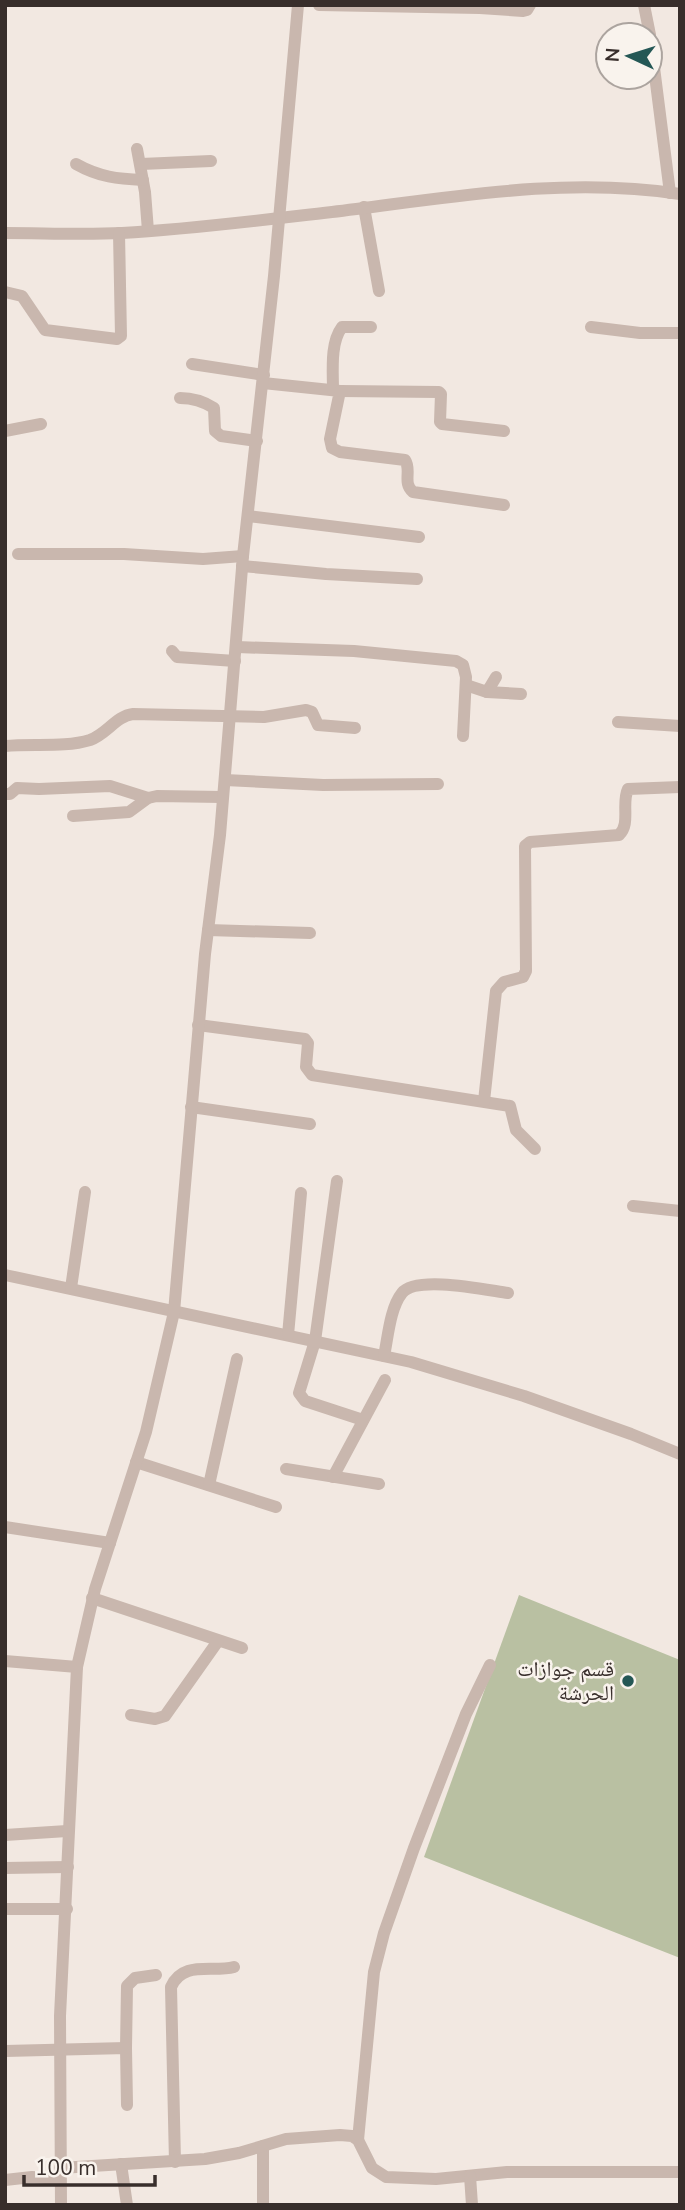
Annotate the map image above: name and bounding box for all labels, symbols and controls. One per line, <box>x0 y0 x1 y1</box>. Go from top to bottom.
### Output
north arrow <box>594 21 664 91</box>
text: N <box>600 47 627 63</box>
place label: قسم جوازات الحرشة <box>517 1655 614 1707</box>
marker: قسم جوازات الحرشة <box>620 1673 636 1689</box>
scale bar <box>24 2144 156 2188</box>
text: 100 m <box>35 2154 96 2182</box>

